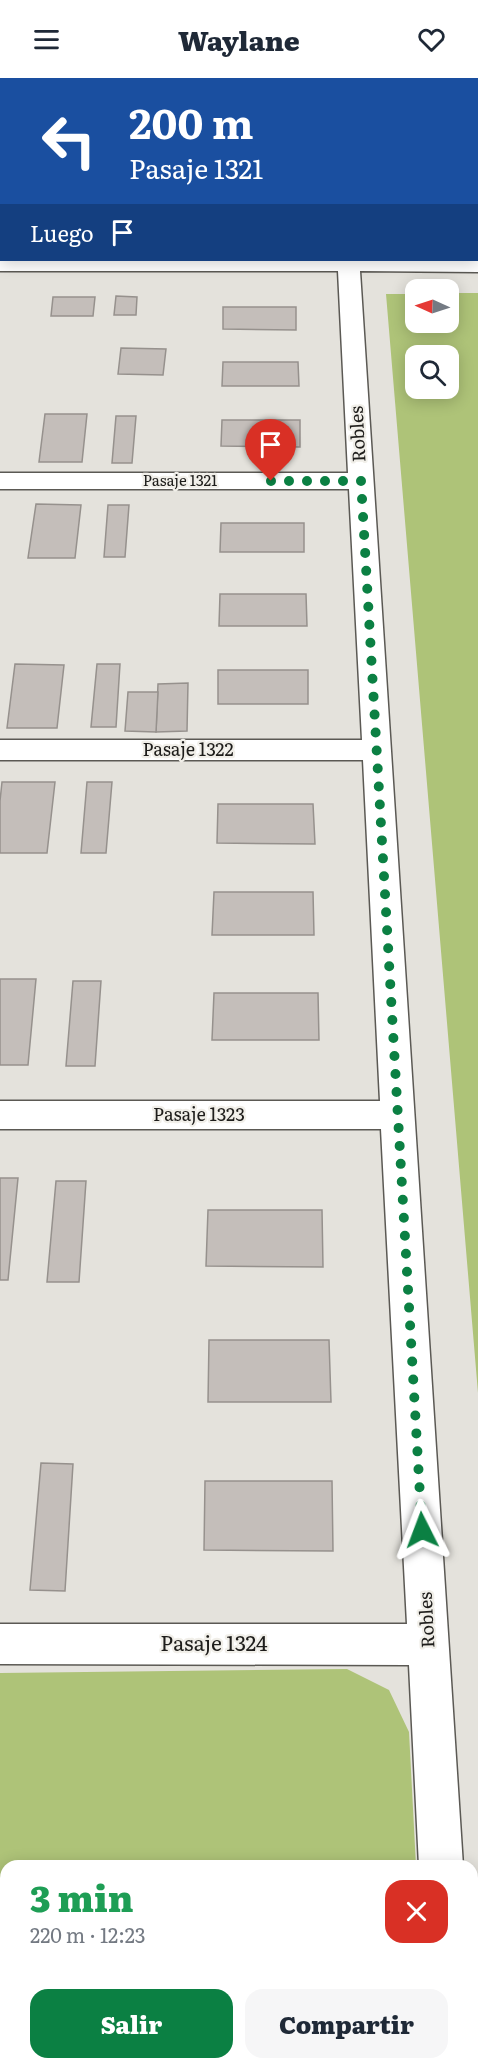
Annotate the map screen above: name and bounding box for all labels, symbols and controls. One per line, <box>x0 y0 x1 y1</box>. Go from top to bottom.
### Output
text: Waylane <box>178 19 300 59</box>
icon: menu <box>30 23 63 56</box>
icon: heart <box>415 23 448 56</box>
text: 200 m <box>129 90 254 152</box>
icon: left <box>30 102 108 180</box>
text: Pasaje 1321 <box>129 147 263 187</box>
text: Luego <box>30 216 94 249</box>
icon: arrive <box>106 216 139 249</box>
north arrow <box>405 279 459 333</box>
map controls <box>405 279 459 399</box>
button: search <box>405 345 459 399</box>
street label: Robles <box>342 405 371 463</box>
pin <box>245 419 296 481</box>
icon: arrive <box>254 428 287 461</box>
street label: Pasaje 1321 <box>143 468 217 491</box>
street label: Pasaje 1322 <box>142 735 234 762</box>
street label: Pasaje 1323 <box>153 1100 245 1127</box>
position arrow <box>390 1498 454 1562</box>
street label: Robles <box>411 1591 440 1649</box>
street label: Pasaje 1324 <box>160 1626 268 1657</box>
text: 3 min <box>30 1870 134 1923</box>
button: close <box>385 1880 448 1943</box>
text: 220 m · 12:23 <box>30 1919 146 1949</box>
button: Salir <box>30 1989 233 2058</box>
button: Compartir <box>245 1989 448 2058</box>

